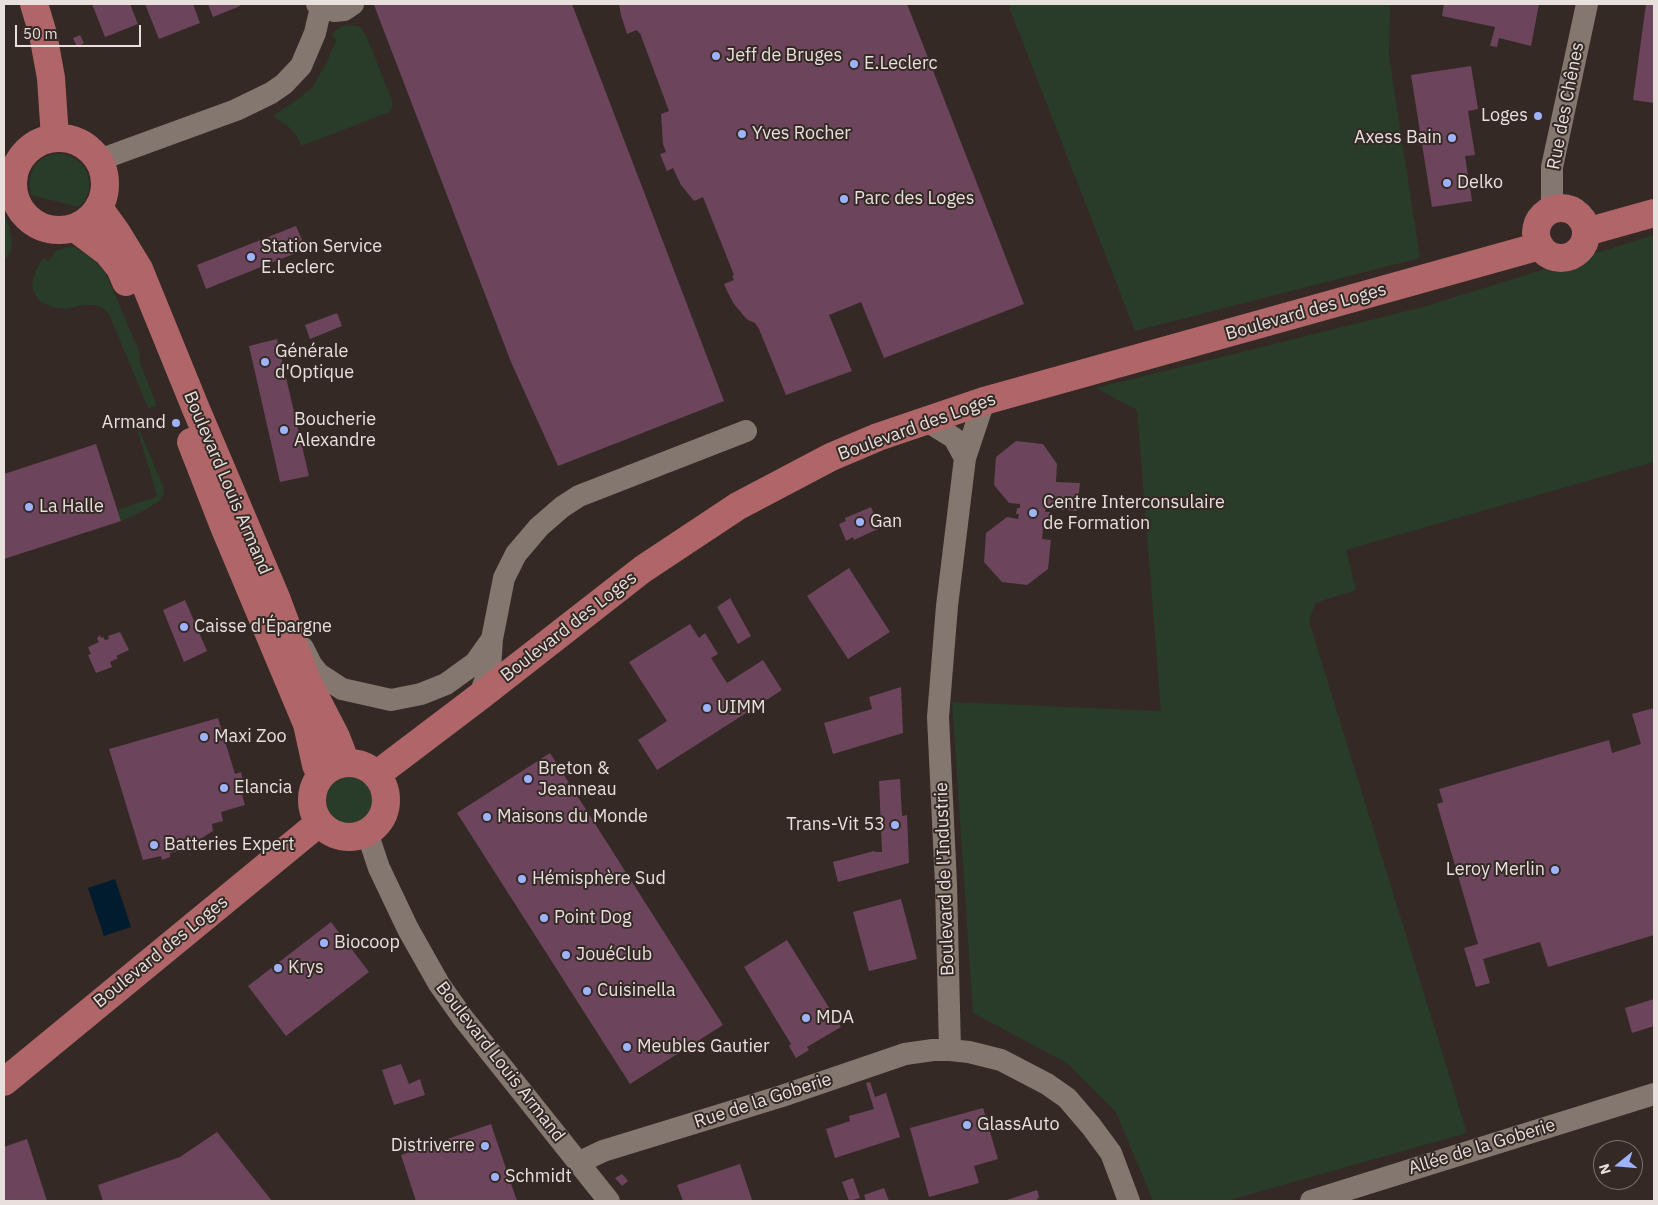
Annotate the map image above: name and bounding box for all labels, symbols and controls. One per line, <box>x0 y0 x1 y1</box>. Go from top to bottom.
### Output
scale bar <box>18 15 144 47</box>
text: 50 m <box>23 24 58 43</box>
street label: Rue des Chênes <box>1543 40 1589 172</box>
place label: Jeff de Bruges <box>726 45 842 67</box>
marker: Jeff de Bruges <box>710 50 722 62</box>
place label: E.Leclerc <box>864 53 938 75</box>
marker: E.Leclerc <box>848 58 860 70</box>
place label: Loges <box>1481 105 1528 127</box>
marker: Loges <box>1532 110 1544 122</box>
place label: Yves Rocher <box>752 123 851 145</box>
place label: Axess Bain <box>1354 127 1442 149</box>
marker: Yves Rocher <box>736 128 748 140</box>
marker: Axess Bain <box>1446 132 1458 144</box>
place label: Delko <box>1457 172 1503 194</box>
marker: Delko <box>1441 177 1453 189</box>
place label: Parc des Loges <box>854 188 974 210</box>
marker: Parc des Loges <box>838 193 850 205</box>
place label: Station Service E.Leclerc <box>261 236 382 278</box>
marker: Station Service E.Leclerc <box>245 251 257 263</box>
street label: Boulevard des Loges <box>1223 279 1389 345</box>
place label: Générale d'Optique <box>275 341 354 384</box>
marker: Générale d'Optique <box>259 356 271 368</box>
street label: Boulevard Louis Armand <box>179 388 275 578</box>
street label: Boulevard des Loges <box>835 388 999 466</box>
place label: Boucherie Alexandre <box>294 409 376 452</box>
place label: Armand <box>102 412 166 434</box>
marker: Armand <box>170 417 182 429</box>
marker: Boucherie Alexandre <box>278 424 290 436</box>
place label: Centre Interconsulaire de Formation <box>1043 492 1225 534</box>
place label: La Halle <box>39 496 104 518</box>
marker: La Halle <box>23 501 35 513</box>
marker: Centre Interconsulaire de Formation <box>1027 507 1039 519</box>
place label: Gan <box>870 511 902 533</box>
marker: Gan <box>854 516 866 528</box>
street label: Boulevard des Loges <box>497 567 641 687</box>
place label: Caisse d'Épargne <box>194 616 332 638</box>
marker: Caisse d'Épargne <box>178 621 190 633</box>
place label: UIMM <box>717 697 766 719</box>
marker: UIMM <box>701 702 713 714</box>
place label: Maxi Zoo <box>214 726 287 748</box>
marker: Maxi Zoo <box>198 731 210 743</box>
place label: Breton & Jeanneau <box>538 758 617 801</box>
marker: Breton & Jeanneau <box>522 773 534 785</box>
place label: Elancia <box>234 777 292 799</box>
marker: Elancia <box>218 782 230 794</box>
street label: Boulevard de l'Industrie <box>931 782 959 976</box>
place label: Maisons du Monde <box>497 806 648 828</box>
marker: Maisons du Monde <box>481 811 493 823</box>
place label: Trans-Vit 53 <box>786 814 885 836</box>
marker: Trans-Vit 53 <box>889 819 901 831</box>
place label: Batteries Expert <box>164 834 295 856</box>
marker: Batteries Expert <box>148 839 160 851</box>
place label: Leroy Merlin <box>1446 859 1545 881</box>
marker: Leroy Merlin <box>1549 864 1561 876</box>
place label: Hémisphère Sud <box>532 868 666 890</box>
marker: Hémisphère Sud <box>516 873 528 885</box>
street label: Boulevard des Loges <box>90 891 232 1013</box>
place label: Point Dog <box>554 907 632 929</box>
marker: Point Dog <box>538 912 550 924</box>
place label: Biocoop <box>334 932 400 954</box>
marker: Biocoop <box>318 937 330 949</box>
place label: JouéClub <box>576 944 652 966</box>
marker: JouéClub <box>560 949 572 961</box>
place label: Krys <box>288 957 324 979</box>
marker: Krys <box>272 962 284 974</box>
street label: Boulevard Louis Armand <box>431 978 569 1146</box>
place label: Cuisinella <box>597 980 676 1002</box>
marker: Cuisinella <box>581 985 593 997</box>
place label: MDA <box>816 1007 854 1029</box>
marker: MDA <box>800 1012 812 1024</box>
place label: Meubles Gautier <box>637 1036 770 1058</box>
marker: Meubles Gautier <box>621 1041 633 1053</box>
street label: Rue de la Goberie <box>692 1069 834 1133</box>
place label: GlassAuto <box>977 1114 1059 1136</box>
street label: Allée de la Goberie <box>1406 1114 1558 1180</box>
marker: GlassAuto <box>961 1119 973 1131</box>
place label: Distriverre <box>391 1135 475 1157</box>
marker: Distriverre <box>479 1140 491 1152</box>
north arrow <box>1593 1140 1643 1190</box>
text: N <box>1595 1162 1615 1177</box>
place label: Schmidt <box>505 1166 572 1188</box>
marker: Schmidt <box>489 1171 501 1183</box>

